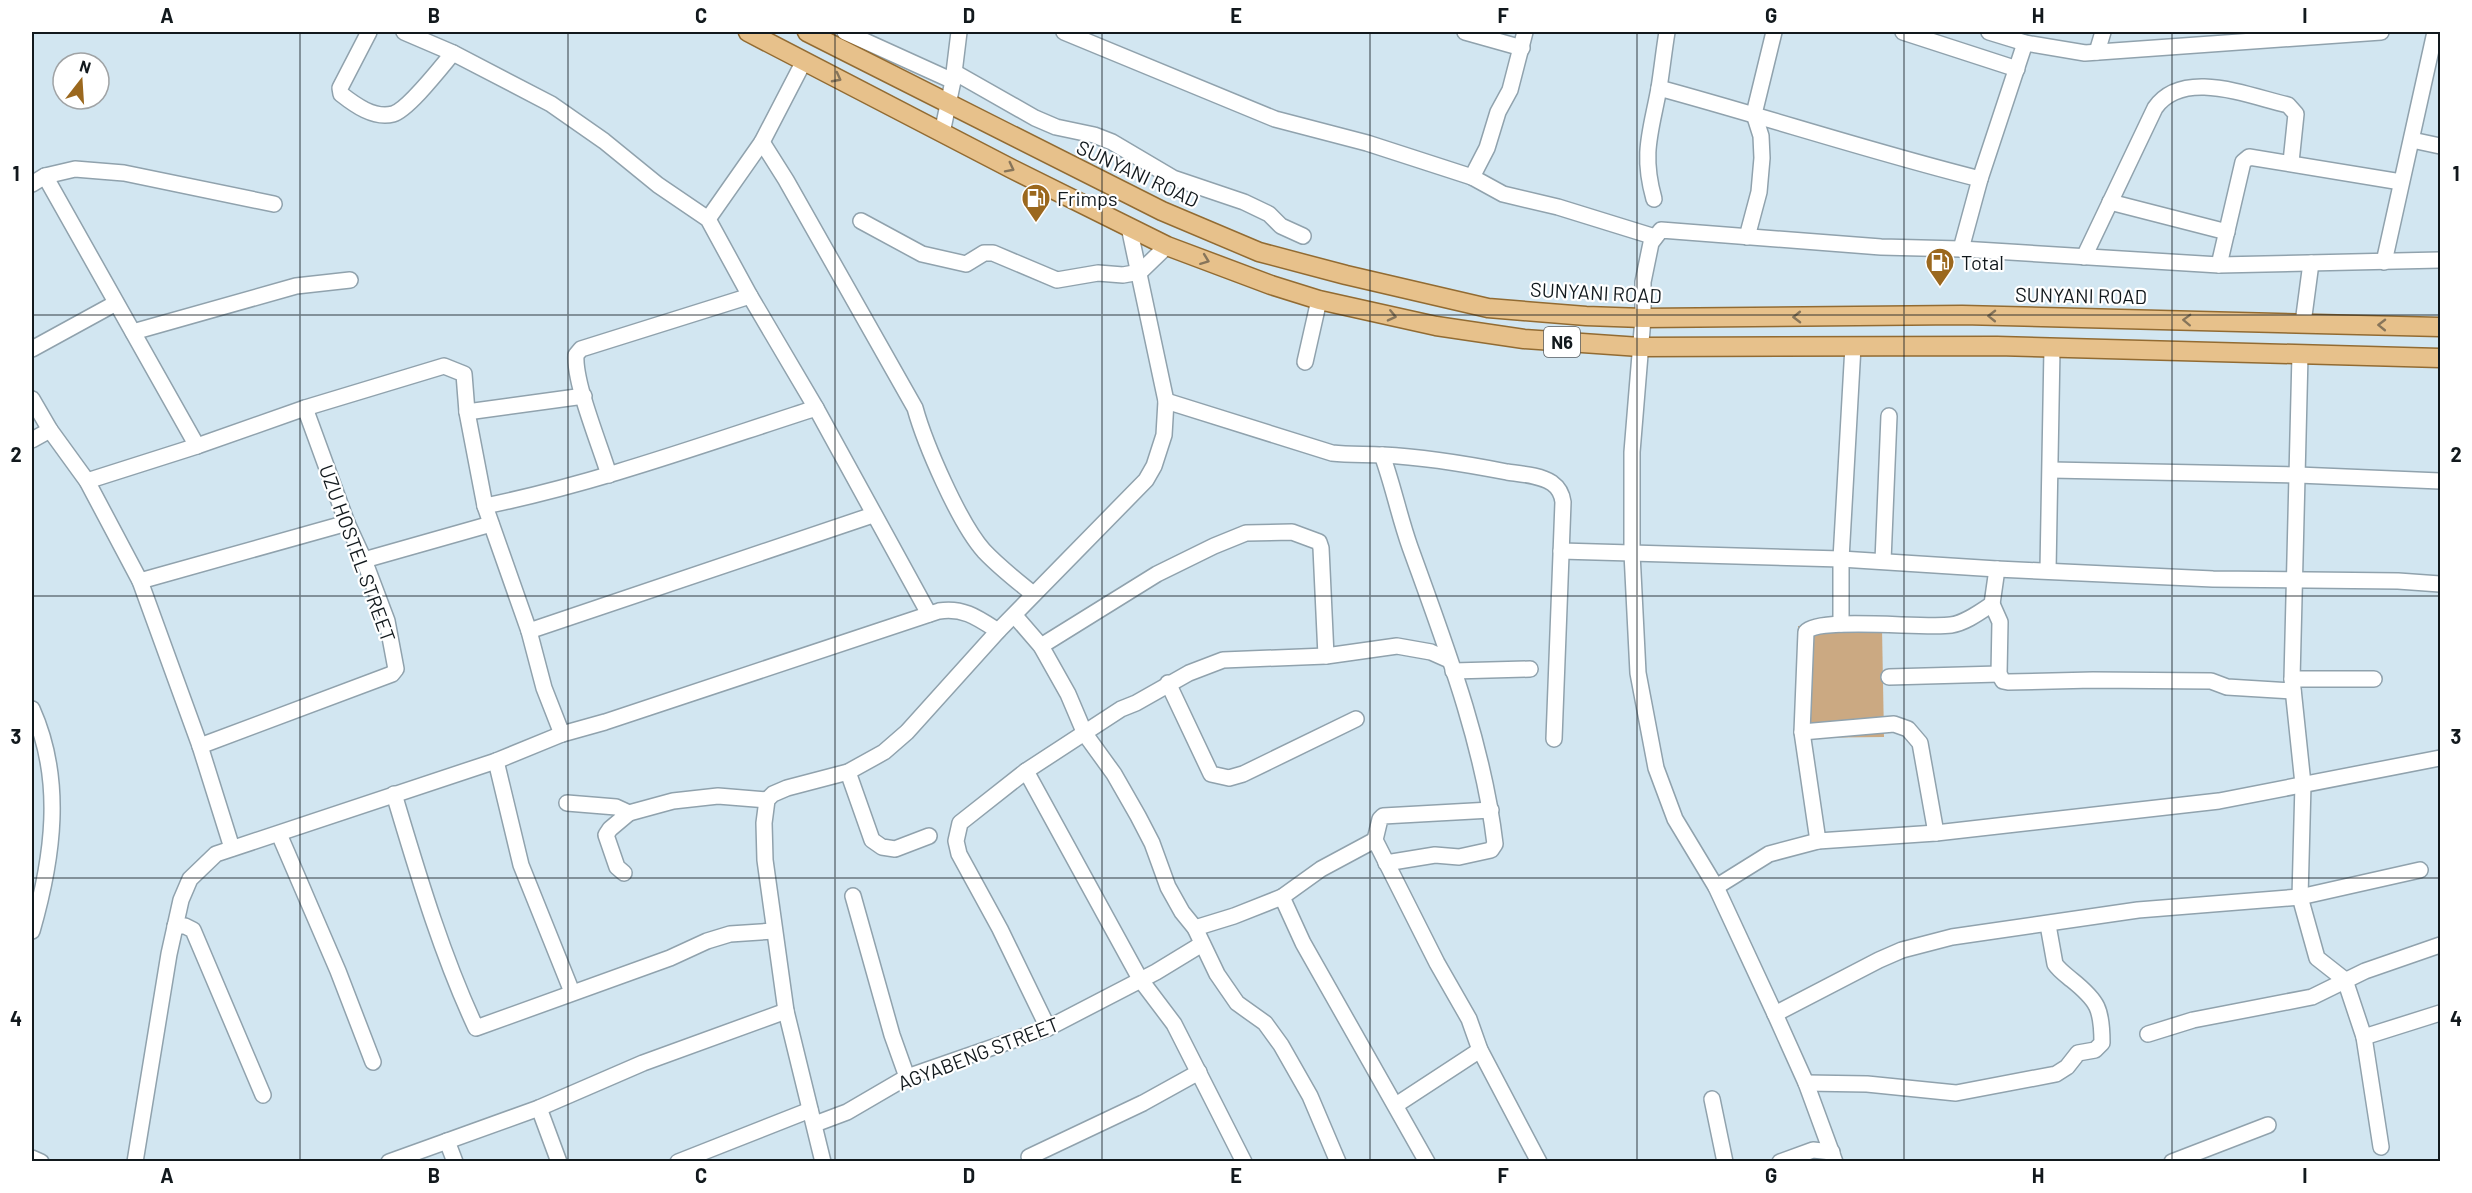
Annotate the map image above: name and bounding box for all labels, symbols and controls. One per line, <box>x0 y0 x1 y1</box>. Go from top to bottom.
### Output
text: A <box>160 3 174 27</box>
text: B <box>428 3 440 27</box>
text: C <box>695 3 707 27</box>
text: D <box>963 3 975 27</box>
text: E <box>1230 3 1242 27</box>
text: F <box>1497 3 1509 27</box>
text: G <box>1765 3 1777 27</box>
text: H <box>2032 3 2044 27</box>
text: I <box>2302 3 2308 27</box>
north arrow <box>51 51 111 111</box>
text: N <box>78 56 93 77</box>
one-way arrow <box>831 71 842 82</box>
street label: SUNYANI ROAD <box>1073 134 1203 212</box>
text: 1 <box>12 161 20 185</box>
one-way arrow <box>1004 161 1015 173</box>
text: 1 <box>2452 161 2460 185</box>
fuel station icon: Frimps <box>1020 182 1052 224</box>
place label: Frimps <box>1057 186 1118 210</box>
fuel station icon: Total <box>1924 246 1956 288</box>
place label: Total <box>1961 250 2004 274</box>
one-way arrow <box>1200 253 1210 266</box>
street label: SUNYANI ROAD <box>1530 277 1662 307</box>
street label: SUNYANI ROAD <box>2015 282 2147 308</box>
one-way arrow <box>1387 309 1397 322</box>
one-way arrow <box>1988 309 1997 322</box>
one-way arrow <box>1793 311 1802 323</box>
one-way arrow <box>2183 314 2192 326</box>
one-way arrow <box>2378 319 2387 331</box>
road number: N6 <box>1544 327 1580 357</box>
text: 2 <box>10 442 22 466</box>
text: 2 <box>2450 442 2462 466</box>
street label: UZU HOSTEL STREET <box>315 461 401 645</box>
text: 3 <box>11 724 21 748</box>
text: 3 <box>2451 724 2461 748</box>
text: 4 <box>10 1006 22 1030</box>
text: 4 <box>2450 1006 2462 1030</box>
street label: AGYABENG STREET <box>894 1011 1062 1095</box>
text: A <box>160 1163 174 1187</box>
text: B <box>428 1163 440 1187</box>
text: C <box>695 1163 707 1187</box>
text: D <box>963 1163 975 1187</box>
text: E <box>1230 1163 1242 1187</box>
text: F <box>1497 1163 1509 1187</box>
text: G <box>1765 1163 1777 1187</box>
text: H <box>2032 1163 2044 1187</box>
text: I <box>2302 1163 2308 1187</box>

